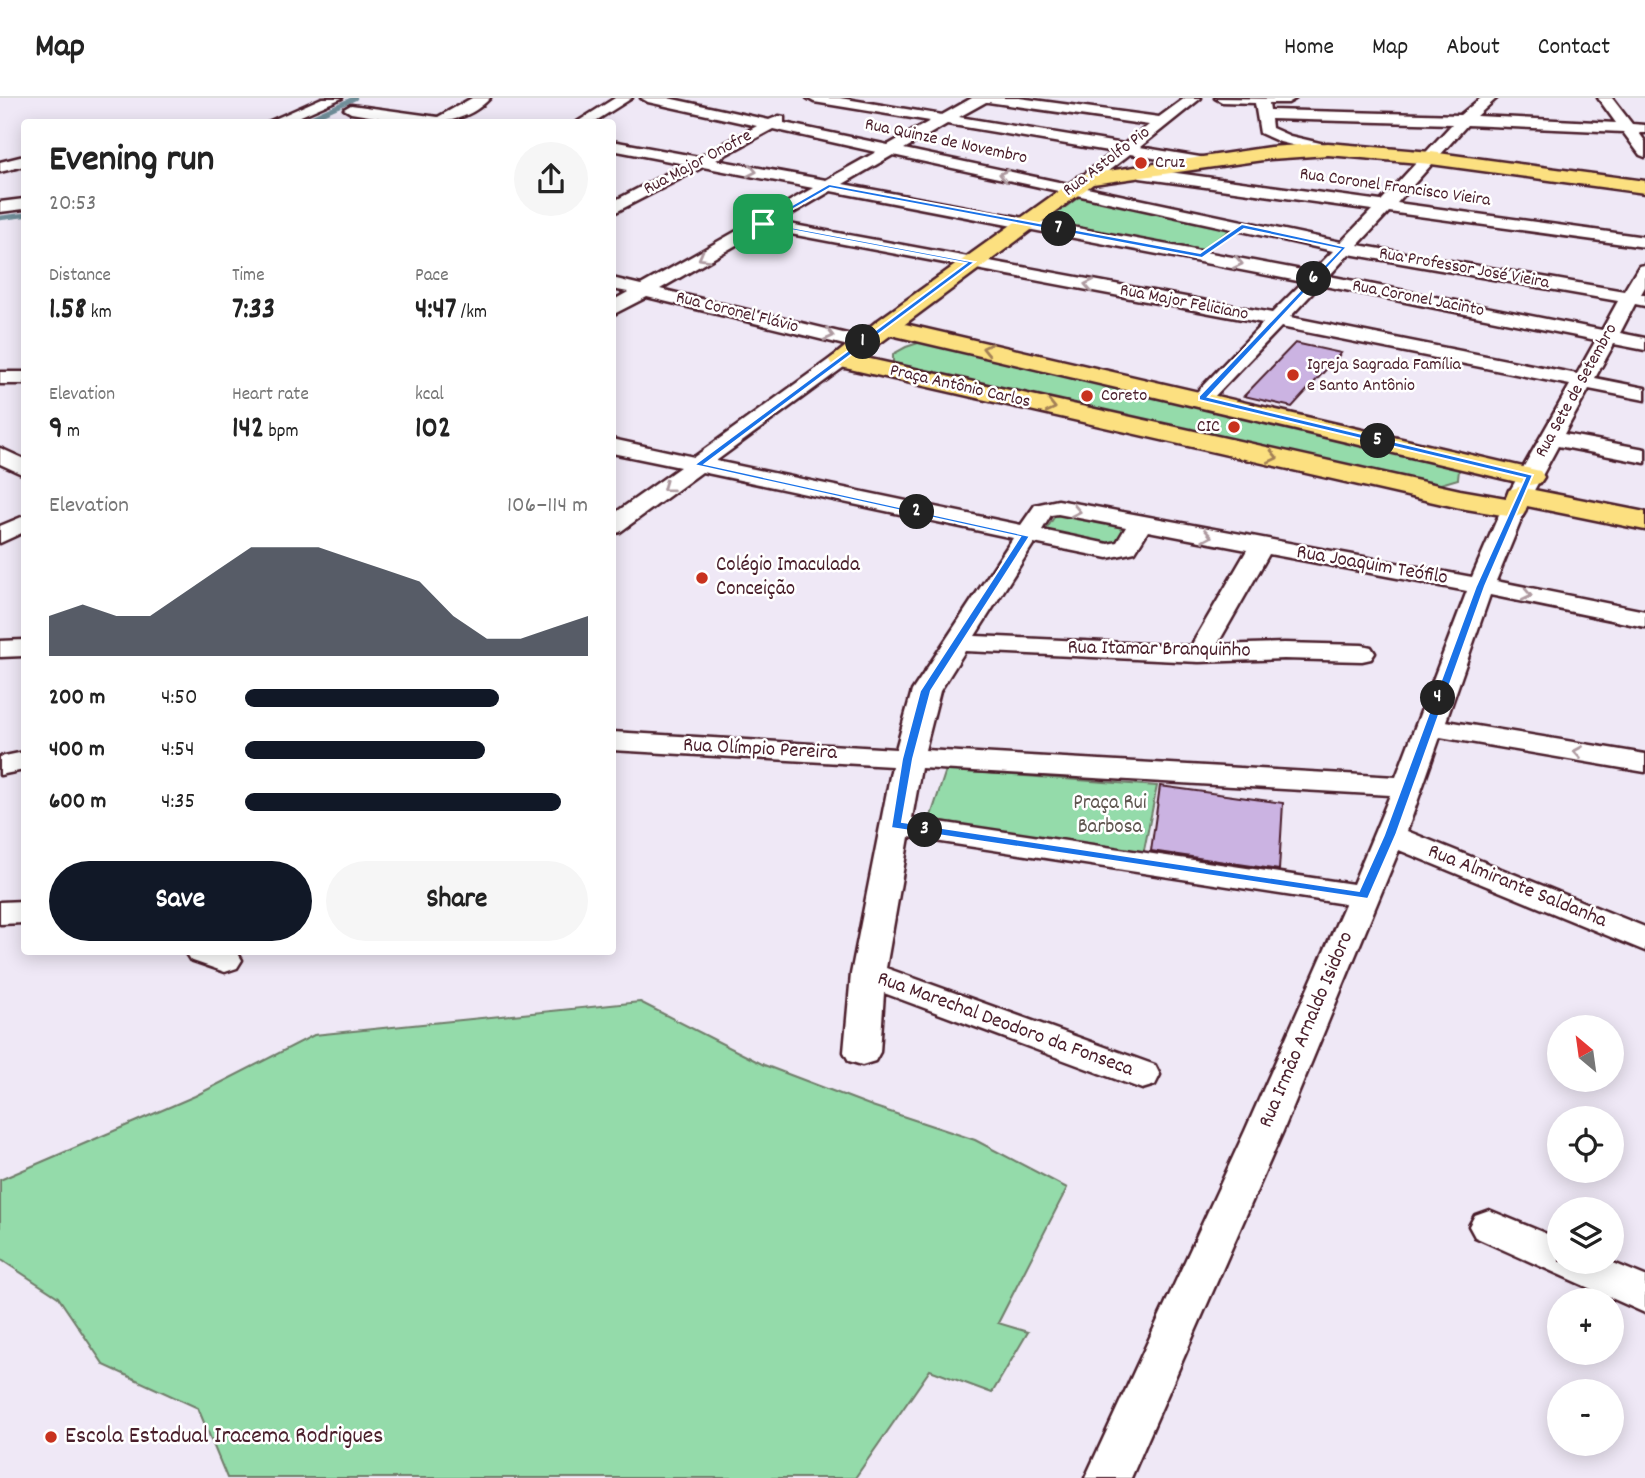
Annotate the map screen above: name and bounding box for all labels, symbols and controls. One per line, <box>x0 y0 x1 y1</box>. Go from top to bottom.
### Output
text: Map <box>35 25 85 72</box>
text: Home <box>1284 31 1334 65</box>
text: Map <box>1372 31 1408 65</box>
text: About <box>1446 31 1500 65</box>
text: Contact <box>1538 31 1610 65</box>
street label: Rua Quinze de Novembro <box>862 113 1030 171</box>
street label: Rua Astolfo Pio <box>1058 121 1156 203</box>
street label: Rua Major Onofre <box>640 124 757 202</box>
text: Evening run <box>49 134 214 189</box>
button: share <box>514 142 588 216</box>
place label: Cruz <box>1155 151 1185 176</box>
marker: Cruz <box>1133 155 1149 171</box>
street label: Rua Coronel Francisco Vieira <box>1298 162 1493 214</box>
one-way arrow <box>746 163 758 178</box>
one-way arrow <box>998 168 1010 183</box>
text: 20:53 <box>49 188 96 221</box>
pin <box>733 194 793 254</box>
icon: arrive <box>744 205 782 243</box>
pin: 7 <box>1042 212 1076 246</box>
text: 7 <box>1055 215 1062 242</box>
street label: Rua Professor José Vieira <box>1377 242 1552 296</box>
one-way arrow <box>698 249 710 262</box>
one-way arrow <box>1232 255 1244 270</box>
pin: 6 <box>1296 262 1332 296</box>
text: Distance <box>49 263 111 290</box>
text: Time <box>232 263 265 290</box>
text: Pace <box>415 263 449 290</box>
text: 6 <box>1309 265 1318 292</box>
street label: Rua Coronel Jacinto <box>1350 274 1486 324</box>
one-way arrow <box>1083 278 1095 293</box>
street label: Rua Major Feliciano <box>1118 278 1250 328</box>
street label: Rua Coronel Flávio <box>673 286 801 340</box>
text: 1.58 <box>49 290 86 333</box>
text: 7:33 <box>232 290 275 333</box>
text: 4:47 <box>415 290 456 333</box>
text: km <box>86 300 112 327</box>
text: /km <box>456 300 487 327</box>
street label: Rua Sete de Setembro <box>1530 320 1624 462</box>
pin: 1 <box>846 324 880 360</box>
one-way arrow <box>823 327 835 341</box>
text: 1 <box>860 328 865 355</box>
one-way arrow <box>981 343 993 357</box>
place label: Igreja Sagrada Família e Santo Antônio <box>1307 353 1461 399</box>
street label: Praça Antônio Carlos <box>887 359 1033 415</box>
marker: Igreja Sagrada Família e Santo Antônio <box>1285 367 1301 383</box>
text: Elevation <box>49 382 115 409</box>
text: Heart rate <box>232 382 309 409</box>
text: kcal <box>415 382 444 409</box>
place label: Coreto <box>1101 384 1147 409</box>
marker: Coreto <box>1079 388 1095 404</box>
one-way arrow <box>1045 399 1057 414</box>
text: 9 <box>49 409 63 452</box>
text: 142 <box>232 409 264 452</box>
text: 102 <box>415 409 451 452</box>
place label: CIC <box>1197 415 1220 440</box>
text: m <box>63 419 80 446</box>
text: bpm <box>264 419 299 446</box>
marker: CIC <box>1226 419 1242 435</box>
pin: 5 <box>1360 424 1396 458</box>
text: 5 <box>1373 427 1382 454</box>
one-way arrow <box>1267 449 1279 464</box>
one-way arrow <box>662 479 675 491</box>
text: Elevation <box>49 490 129 523</box>
text: 106–114 m <box>507 490 588 523</box>
pin: 2 <box>900 494 934 530</box>
text: 2 <box>912 498 921 525</box>
one-way arrow <box>1070 502 1082 517</box>
one-way arrow <box>1201 528 1213 543</box>
street label: Rua Joaquim Teófilo <box>1294 538 1450 594</box>
place label: Colégio Imaculada Conceição <box>716 551 861 605</box>
marker: Colégio Imaculada Conceição <box>694 570 710 586</box>
one-way arrow <box>1521 587 1533 602</box>
street label: Rua Itamar Branquinho <box>1067 633 1251 667</box>
pin: 4 <box>1420 680 1456 716</box>
text: 200 m <box>49 682 105 715</box>
text: 4:50 <box>161 682 198 715</box>
text: 4 <box>1434 684 1441 711</box>
street label: Rua Olímpio Pereira <box>682 731 839 769</box>
text: 400 m <box>49 734 105 767</box>
text: 4:54 <box>161 734 195 767</box>
one-way arrow <box>1572 745 1584 760</box>
text: 600 m <box>49 786 106 819</box>
text: 4:35 <box>161 786 195 819</box>
park label: Praça Rui Barbosa <box>1073 789 1147 843</box>
pin: 3 <box>908 812 942 848</box>
text: 3 <box>920 816 929 843</box>
street label: Rua Almirante Saldanha <box>1423 837 1612 937</box>
button: Save <box>49 861 312 941</box>
button: Share <box>326 861 588 941</box>
street label: Rua Irmão Arnaldo Isidoro <box>1252 927 1362 1133</box>
street label: Rua Marechal Deodoro da Fonseca <box>873 965 1138 1086</box>
north arrow <box>1547 1015 1624 1092</box>
map controls <box>1547 1015 1624 1456</box>
button: locate <box>1547 1106 1624 1183</box>
button: layers <box>1547 1197 1624 1274</box>
button: + <box>1547 1288 1624 1365</box>
button: − <box>1547 1379 1624 1456</box>
place label: Escola Estadual Iracema Rodrigues <box>65 1420 383 1454</box>
marker: Escola Estadual Iracema Rodrigues <box>43 1429 59 1445</box>

